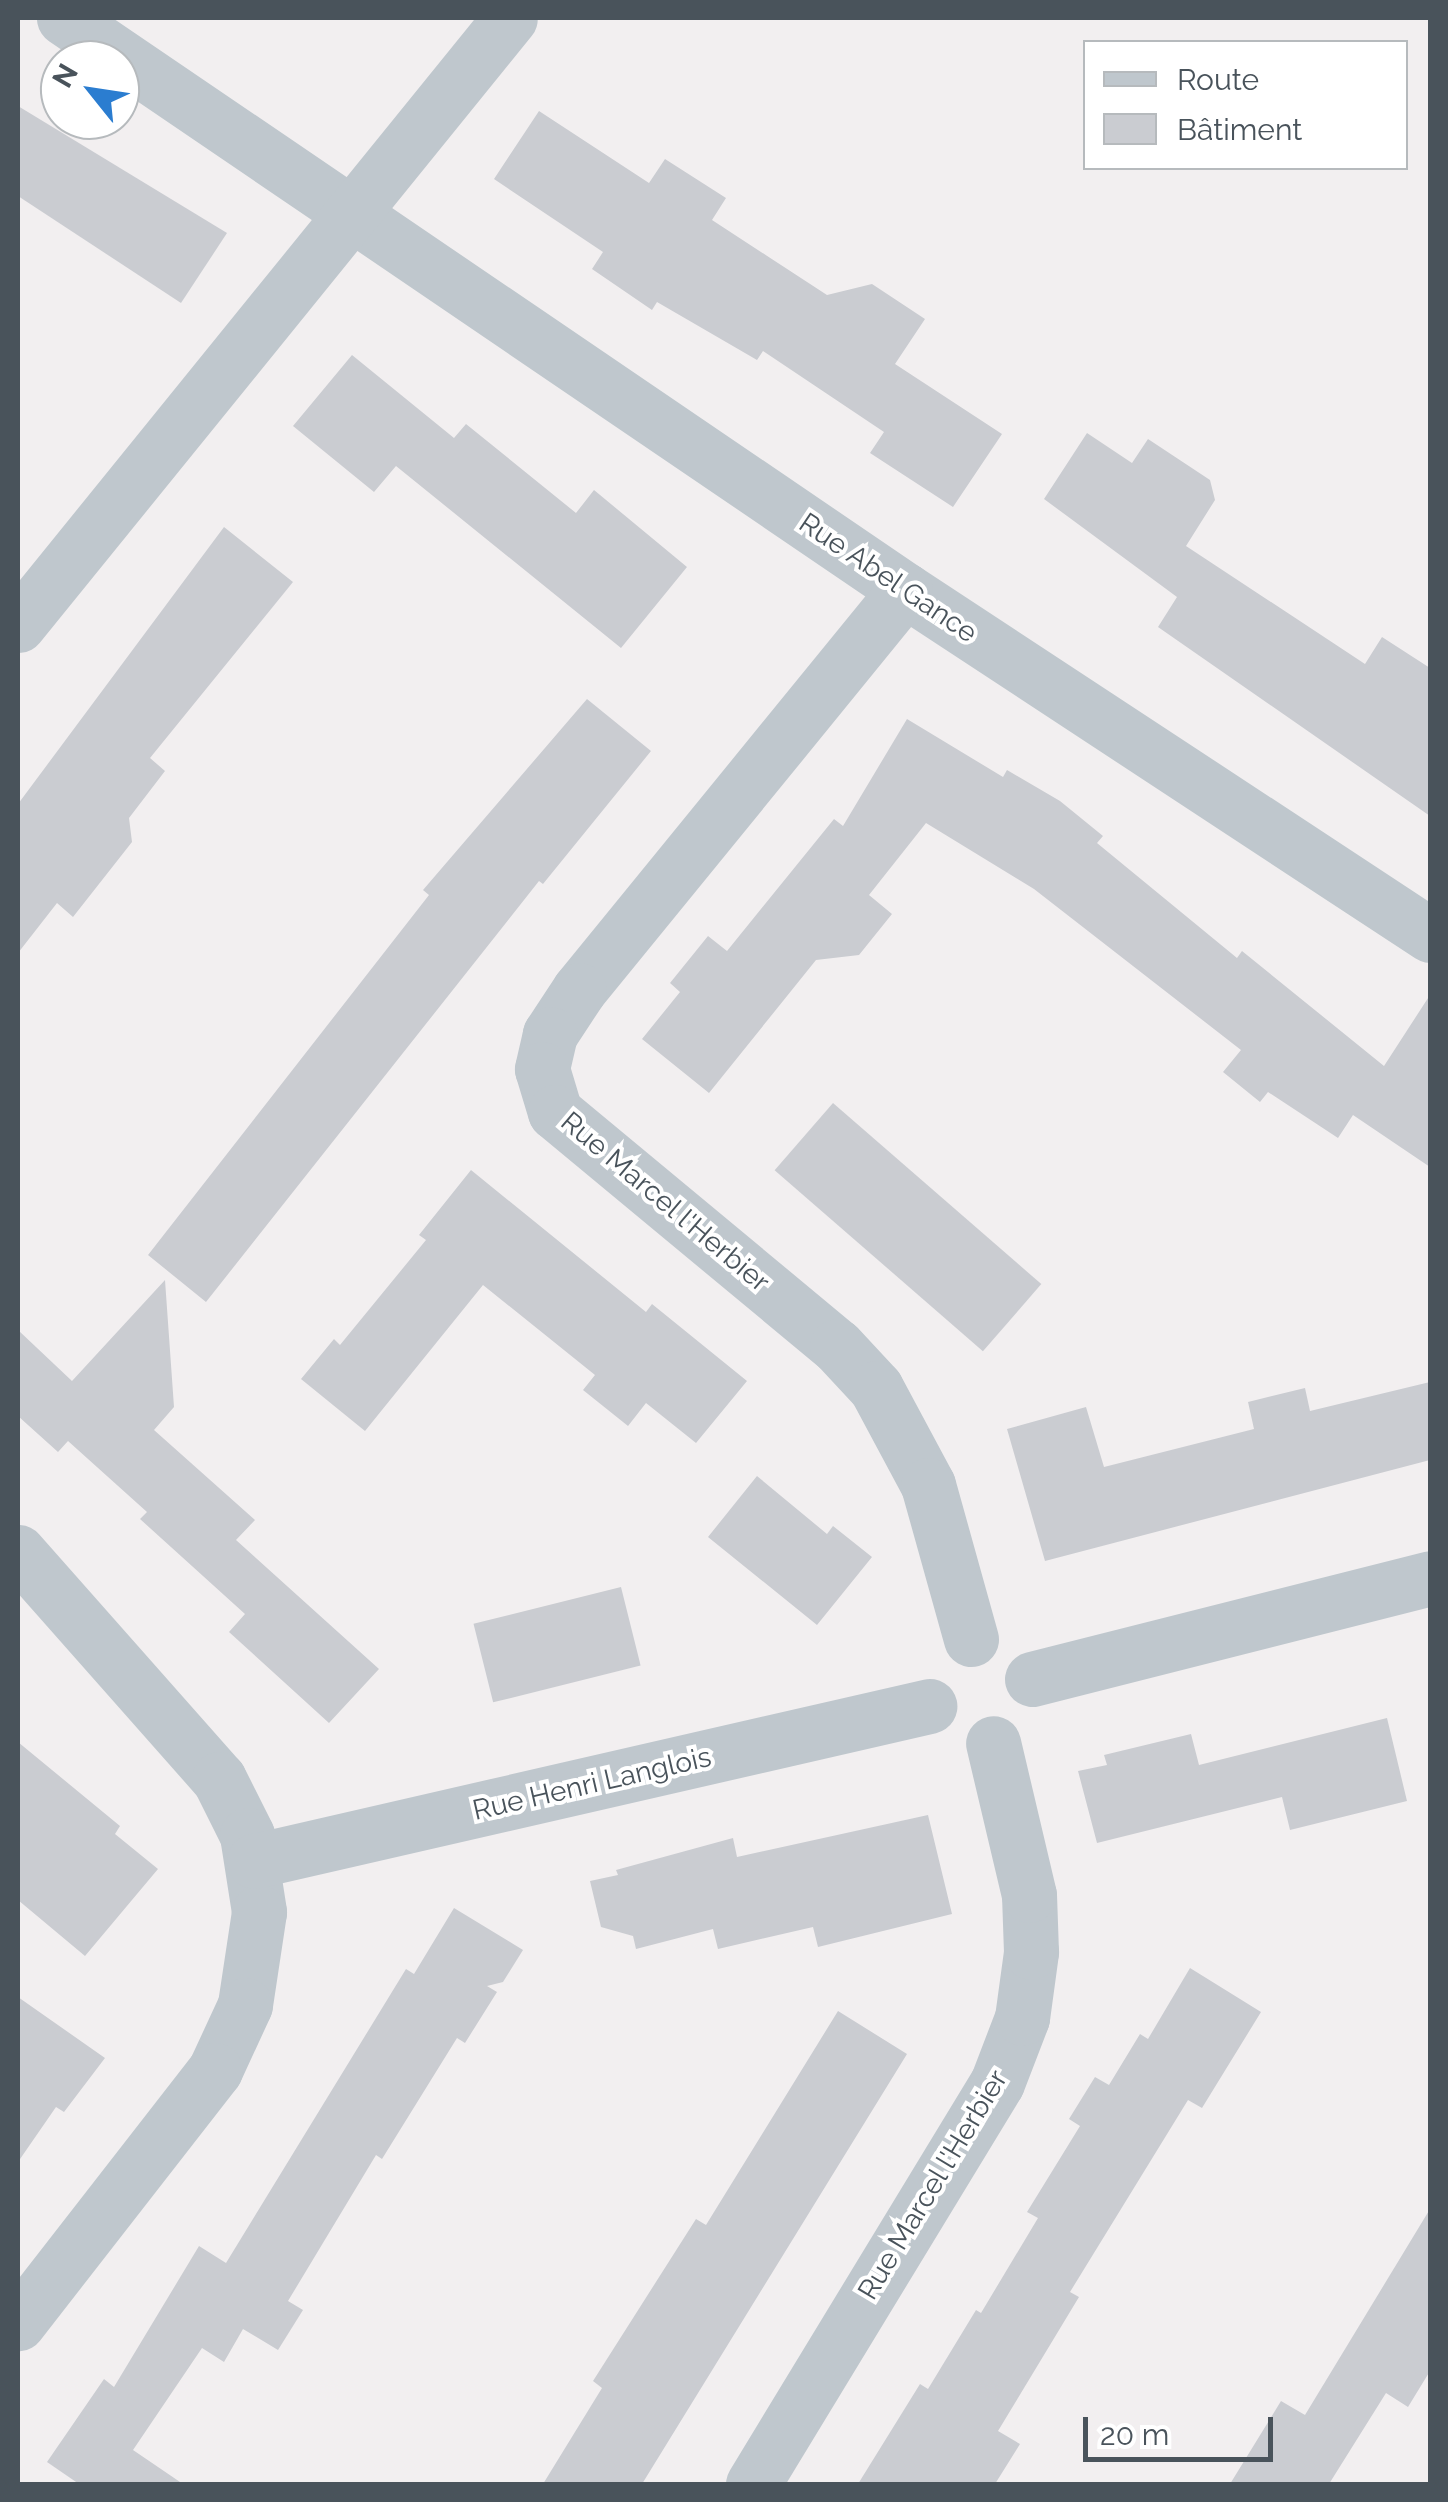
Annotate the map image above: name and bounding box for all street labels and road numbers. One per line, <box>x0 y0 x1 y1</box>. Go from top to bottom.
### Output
street label: Rue Abel Gance <box>792 506 984 650</box>
street label: Rue Marcel l'Herbier <box>554 1105 776 1299</box>
street label: Rue Henri Langlois <box>470 1740 714 1828</box>
street label: Rue Marcel l'Herbier <box>851 2064 1015 2306</box>

